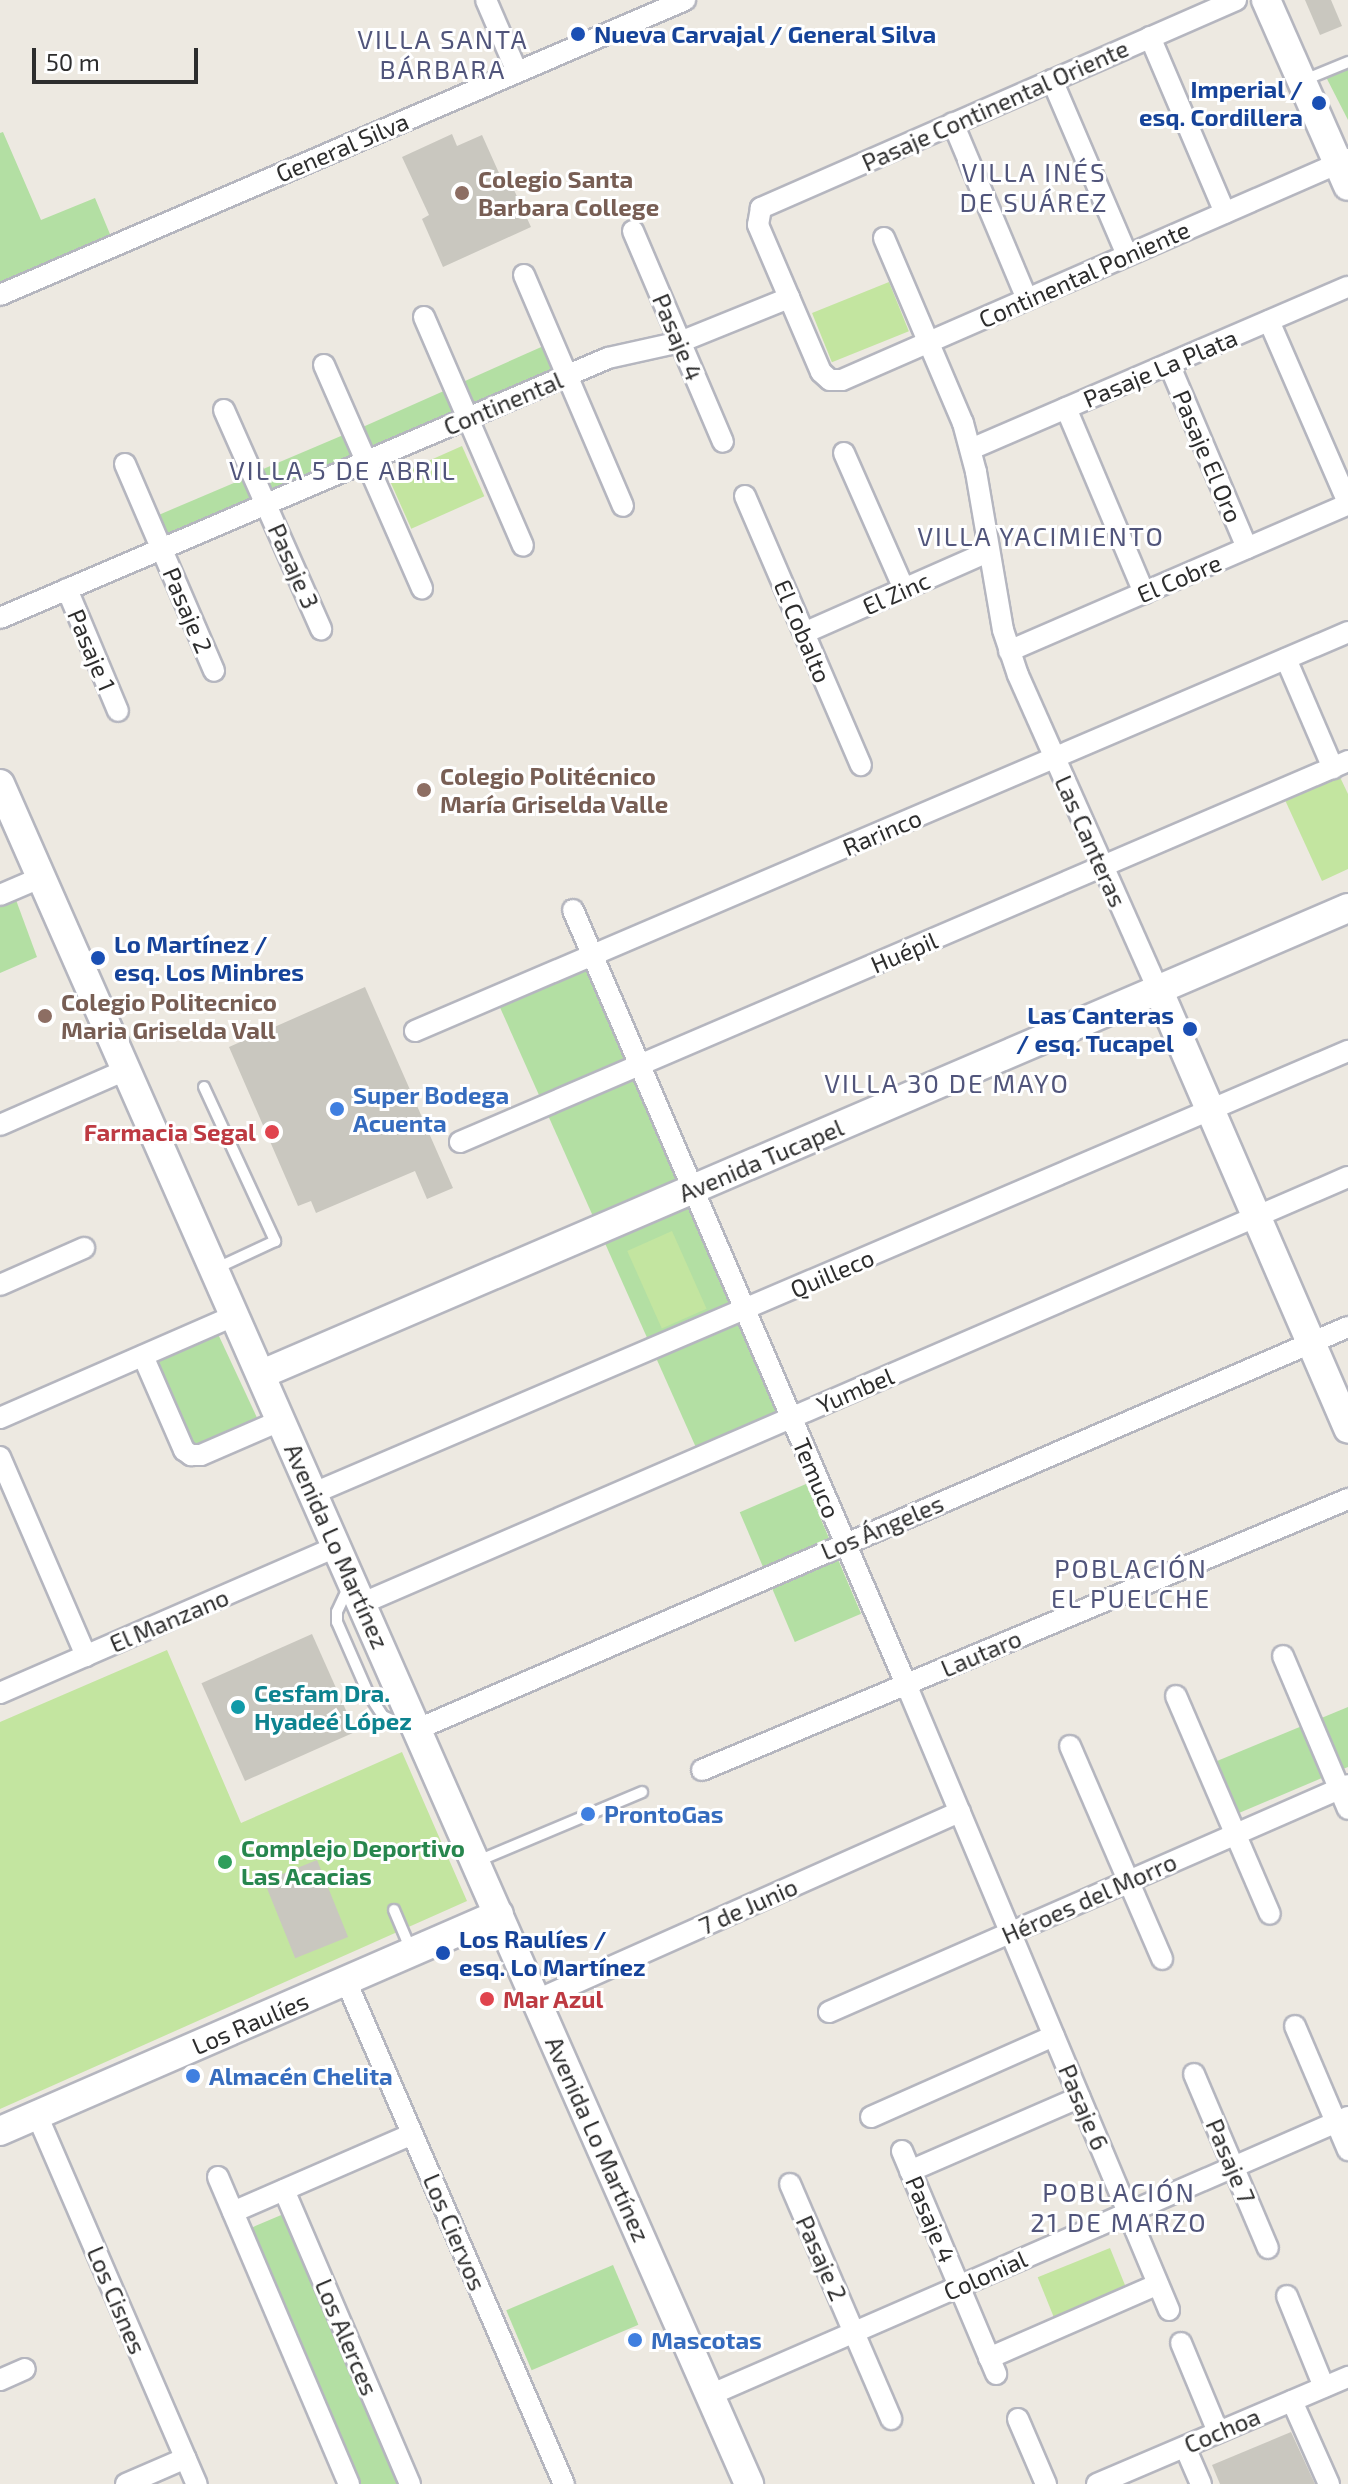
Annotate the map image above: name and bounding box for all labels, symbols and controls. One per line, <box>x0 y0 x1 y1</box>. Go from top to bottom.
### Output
place label: Nueva Carvajal / General Silva <box>594 20 937 48</box>
district label: VILLA SANTA BÁRBARA <box>357 23 529 84</box>
marker: Nueva Carvajal / General Silva <box>569 25 587 43</box>
scale bar <box>36 32 202 82</box>
street label: Pasaje Continental Oriente <box>857 33 1133 177</box>
text: 50 m <box>46 47 100 76</box>
place label: Imperial / esq. Cordillera <box>1139 75 1303 131</box>
marker: Imperial / esq. Cordillera <box>1310 94 1328 112</box>
street label: General Silva <box>271 106 413 188</box>
district label: VILLA INÉS DE SUÁREZ <box>960 156 1108 218</box>
place label: Colegio Santa Barbara College <box>478 165 659 221</box>
marker: Colegio Santa Barbara College <box>453 184 471 202</box>
street label: Continental Poniente <box>974 214 1194 334</box>
street label: Pasaje 4 <box>647 289 709 385</box>
street label: Pasaje La Plata <box>1079 323 1241 413</box>
street label: Continental <box>439 365 567 441</box>
street label: Pasaje El Oro <box>1167 385 1249 527</box>
district label: VILLA 5 DE ABRIL <box>228 454 458 486</box>
street label: Pasaje 3 <box>263 519 325 613</box>
district label: VILLA YACIMIENTO <box>916 520 1166 552</box>
street label: El Cobre <box>1132 547 1226 609</box>
street label: Pasaje 2 <box>157 563 219 657</box>
street label: El Zinc <box>858 565 934 621</box>
street label: El Cobalto <box>768 575 838 687</box>
street label: Pasaje 1 <box>62 605 122 695</box>
place label: Colegio Politécnico María Griselda Valle <box>440 762 669 818</box>
street label: Las Canteras <box>1049 771 1133 911</box>
marker: Colegio Politécnico María Griselda Valle <box>415 781 433 799</box>
street label: Rarinco <box>838 803 926 861</box>
street label: Huépil <box>866 925 942 979</box>
place label: Lo Martínez / esq. Los Minbres <box>114 930 304 986</box>
marker: Lo Martínez / esq. Los Minbres <box>89 949 107 967</box>
place label: Colegio Politecnico Maria Griselda Vall <box>61 988 277 1044</box>
place label: Las Canteras / esq. Tucapel <box>1015 1001 1174 1057</box>
marker: Colegio Politecnico Maria Griselda Vall <box>36 1007 54 1025</box>
marker: Las Canteras / esq. Tucapel <box>1181 1020 1199 1038</box>
district label: VILLA 30 DE MAYO <box>824 1067 1070 1099</box>
place label: Super Bodega Acuenta <box>353 1081 510 1137</box>
marker: Super Bodega Acuenta <box>328 1100 346 1118</box>
street label: Avenida Tucapel <box>674 1112 848 1208</box>
place label: Farmacia Segal <box>84 1118 256 1146</box>
marker: Farmacia Segal <box>263 1123 281 1141</box>
street label: Quilleco <box>786 1243 878 1303</box>
street label: Yumbel <box>812 1361 898 1419</box>
street label: Temuco <box>787 1434 847 1522</box>
street label: Avenida Lo Martínez <box>279 1439 395 1653</box>
street label: Los Ángeles <box>816 1488 948 1566</box>
district label: POBLACIÓN EL PUELCHE <box>1051 1552 1211 1614</box>
street label: El Manzano <box>105 1582 233 1658</box>
street label: Lautaro <box>937 1623 1025 1683</box>
place label: Cesfam Dra. Hyadeé López <box>254 1679 412 1735</box>
marker: Cesfam Dra. Hyadeé López <box>229 1698 247 1716</box>
place label: ProntoGas <box>604 1800 723 1828</box>
marker: ProntoGas <box>579 1805 597 1823</box>
place label: Complejo Deportivo Las Acacias <box>241 1834 465 1890</box>
street label: Héroes del Morro <box>997 1846 1181 1950</box>
marker: Complejo Deportivo Las Acacias <box>216 1853 234 1871</box>
street label: 7 de Junio <box>694 1871 802 1941</box>
place label: Los Raulíes / esq. Lo Martínez <box>459 1925 646 1981</box>
marker: Los Raulíes / esq. Lo Martínez <box>434 1944 452 1962</box>
place label: Mar Azul <box>503 1985 604 2013</box>
street label: Los Raulíes <box>188 1986 312 2060</box>
marker: Mar Azul <box>478 1990 496 2008</box>
street label: Avenida Lo Martínez <box>540 2032 656 2246</box>
street label: Pasaje 6 <box>1053 2060 1115 2154</box>
place label: Almacén Chelita <box>209 2062 393 2090</box>
marker: Almacén Chelita <box>184 2067 202 2085</box>
street label: Pasaje 7 <box>1200 2114 1262 2208</box>
street label: Los Ciervos <box>418 2169 492 2295</box>
street label: Pasaje 4 <box>900 2171 962 2267</box>
district label: POBLACIÓN 21 DE MARZO <box>1030 2176 1208 2238</box>
street label: Pasaje 2 <box>790 2211 854 2305</box>
street label: Los Cisnes <box>81 2242 153 2358</box>
street label: Colonial <box>939 2244 1031 2306</box>
street label: Los Alerces <box>309 2274 385 2400</box>
place label: Mascotas <box>651 2326 762 2354</box>
marker: Mascotas <box>626 2331 644 2349</box>
street label: Cochoa <box>1180 2401 1264 2459</box>

